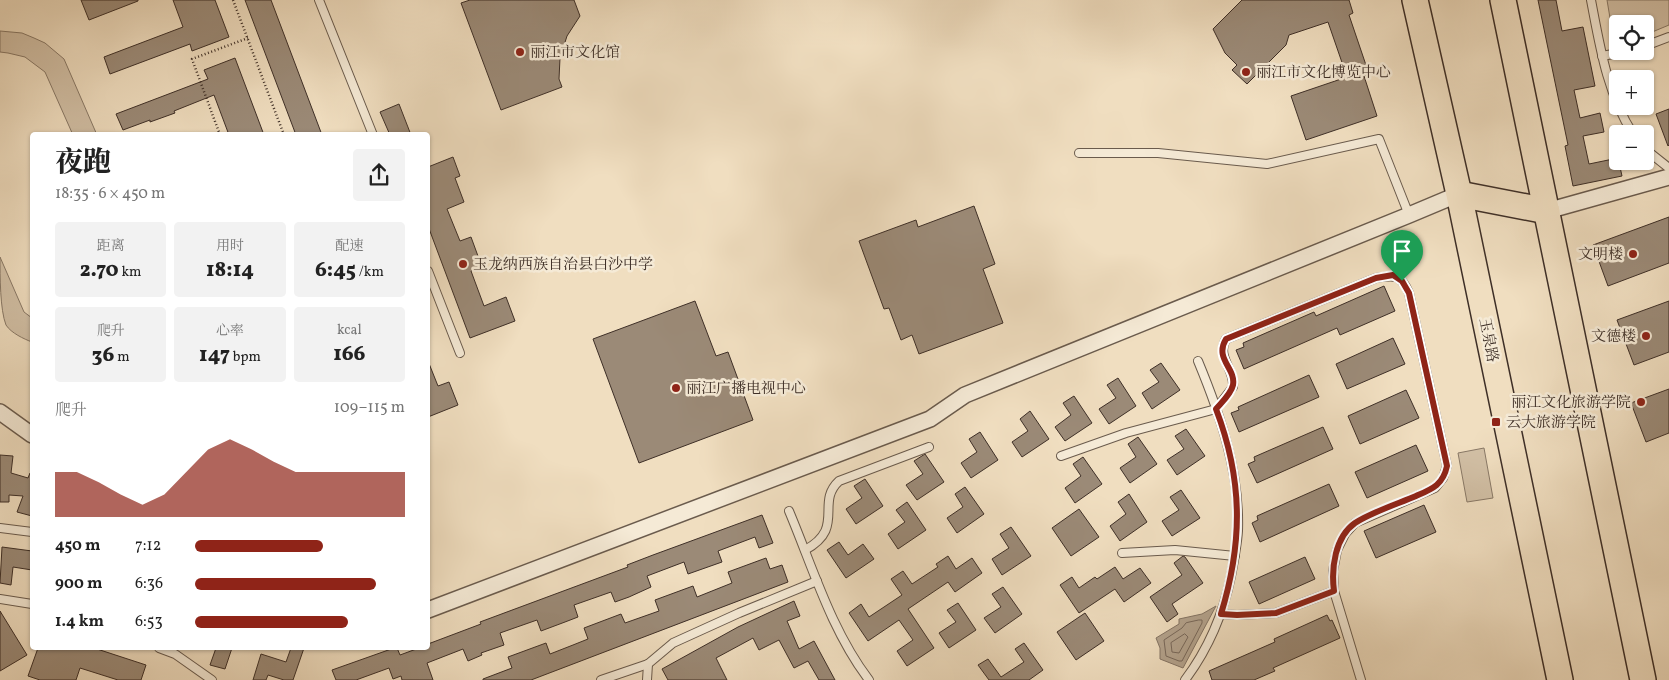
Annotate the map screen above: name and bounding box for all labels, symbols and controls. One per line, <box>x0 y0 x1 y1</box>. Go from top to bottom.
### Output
map controls <box>1609 15 1654 170</box>
button: locate <box>1609 15 1654 60</box>
place label: 丽江市文化馆 <box>530 43 620 64</box>
marker: 丽江市文化馆 <box>514 46 526 58</box>
place label: 丽江市文化博览中心 <box>1256 63 1391 84</box>
marker: 丽江市文化博览中心 <box>1240 66 1252 78</box>
button: + <box>1609 70 1654 115</box>
button: − <box>1609 125 1654 170</box>
text: 夜跑 <box>55 144 111 183</box>
button: share <box>353 149 405 201</box>
text: 18:35 · 6 × 450 m <box>55 183 165 205</box>
pin <box>1381 230 1423 281</box>
text: 距离 <box>97 237 125 256</box>
text: 用时 <box>216 237 244 256</box>
text: 配速 <box>335 237 363 256</box>
icon: arrive <box>1388 237 1416 265</box>
place label: 文明楼 <box>1578 245 1623 266</box>
marker: 文明楼 <box>1627 248 1639 260</box>
place label: 玉龙纳西族自治县白沙中学 <box>473 255 653 276</box>
text: 2.70 <box>80 256 119 285</box>
text: 18:14 <box>206 256 254 285</box>
text: 6:45 <box>315 256 356 285</box>
marker: 玉龙纳西族自治县白沙中学 <box>457 258 469 270</box>
text: km <box>119 263 141 282</box>
text: /km <box>356 263 384 282</box>
street label: 玉泉路 <box>1473 316 1502 364</box>
text: kcal <box>337 321 362 340</box>
text: 爬升 <box>97 322 125 341</box>
text: 心率 <box>216 322 244 341</box>
place label: 文德楼 <box>1591 327 1636 348</box>
marker: 文德楼 <box>1640 330 1652 342</box>
text: 166 <box>333 340 366 369</box>
text: 36 <box>92 341 114 370</box>
text: 147 <box>199 341 230 370</box>
text: m <box>114 348 130 367</box>
text: bpm <box>230 348 261 367</box>
place label: 丽江广播电视中心 <box>686 379 806 400</box>
marker: 丽江广播电视中心 <box>670 382 682 394</box>
place label: 丽江文化旅游学院 <box>1511 393 1631 414</box>
marker: 丽江文化旅游学院 <box>1635 396 1647 408</box>
text: 109–115 m <box>334 397 405 419</box>
text: 爬升 <box>55 400 87 422</box>
place label: 云大旅游学院 <box>1506 413 1596 434</box>
marker: 云大旅游学院 <box>1490 416 1502 428</box>
text: 450 m <box>55 535 101 557</box>
text: 7:12 <box>135 535 161 557</box>
text: 900 m <box>55 573 103 595</box>
text: 6:36 <box>135 573 163 595</box>
text: 1.4 km <box>55 611 104 633</box>
text: 6:53 <box>135 611 163 633</box>

